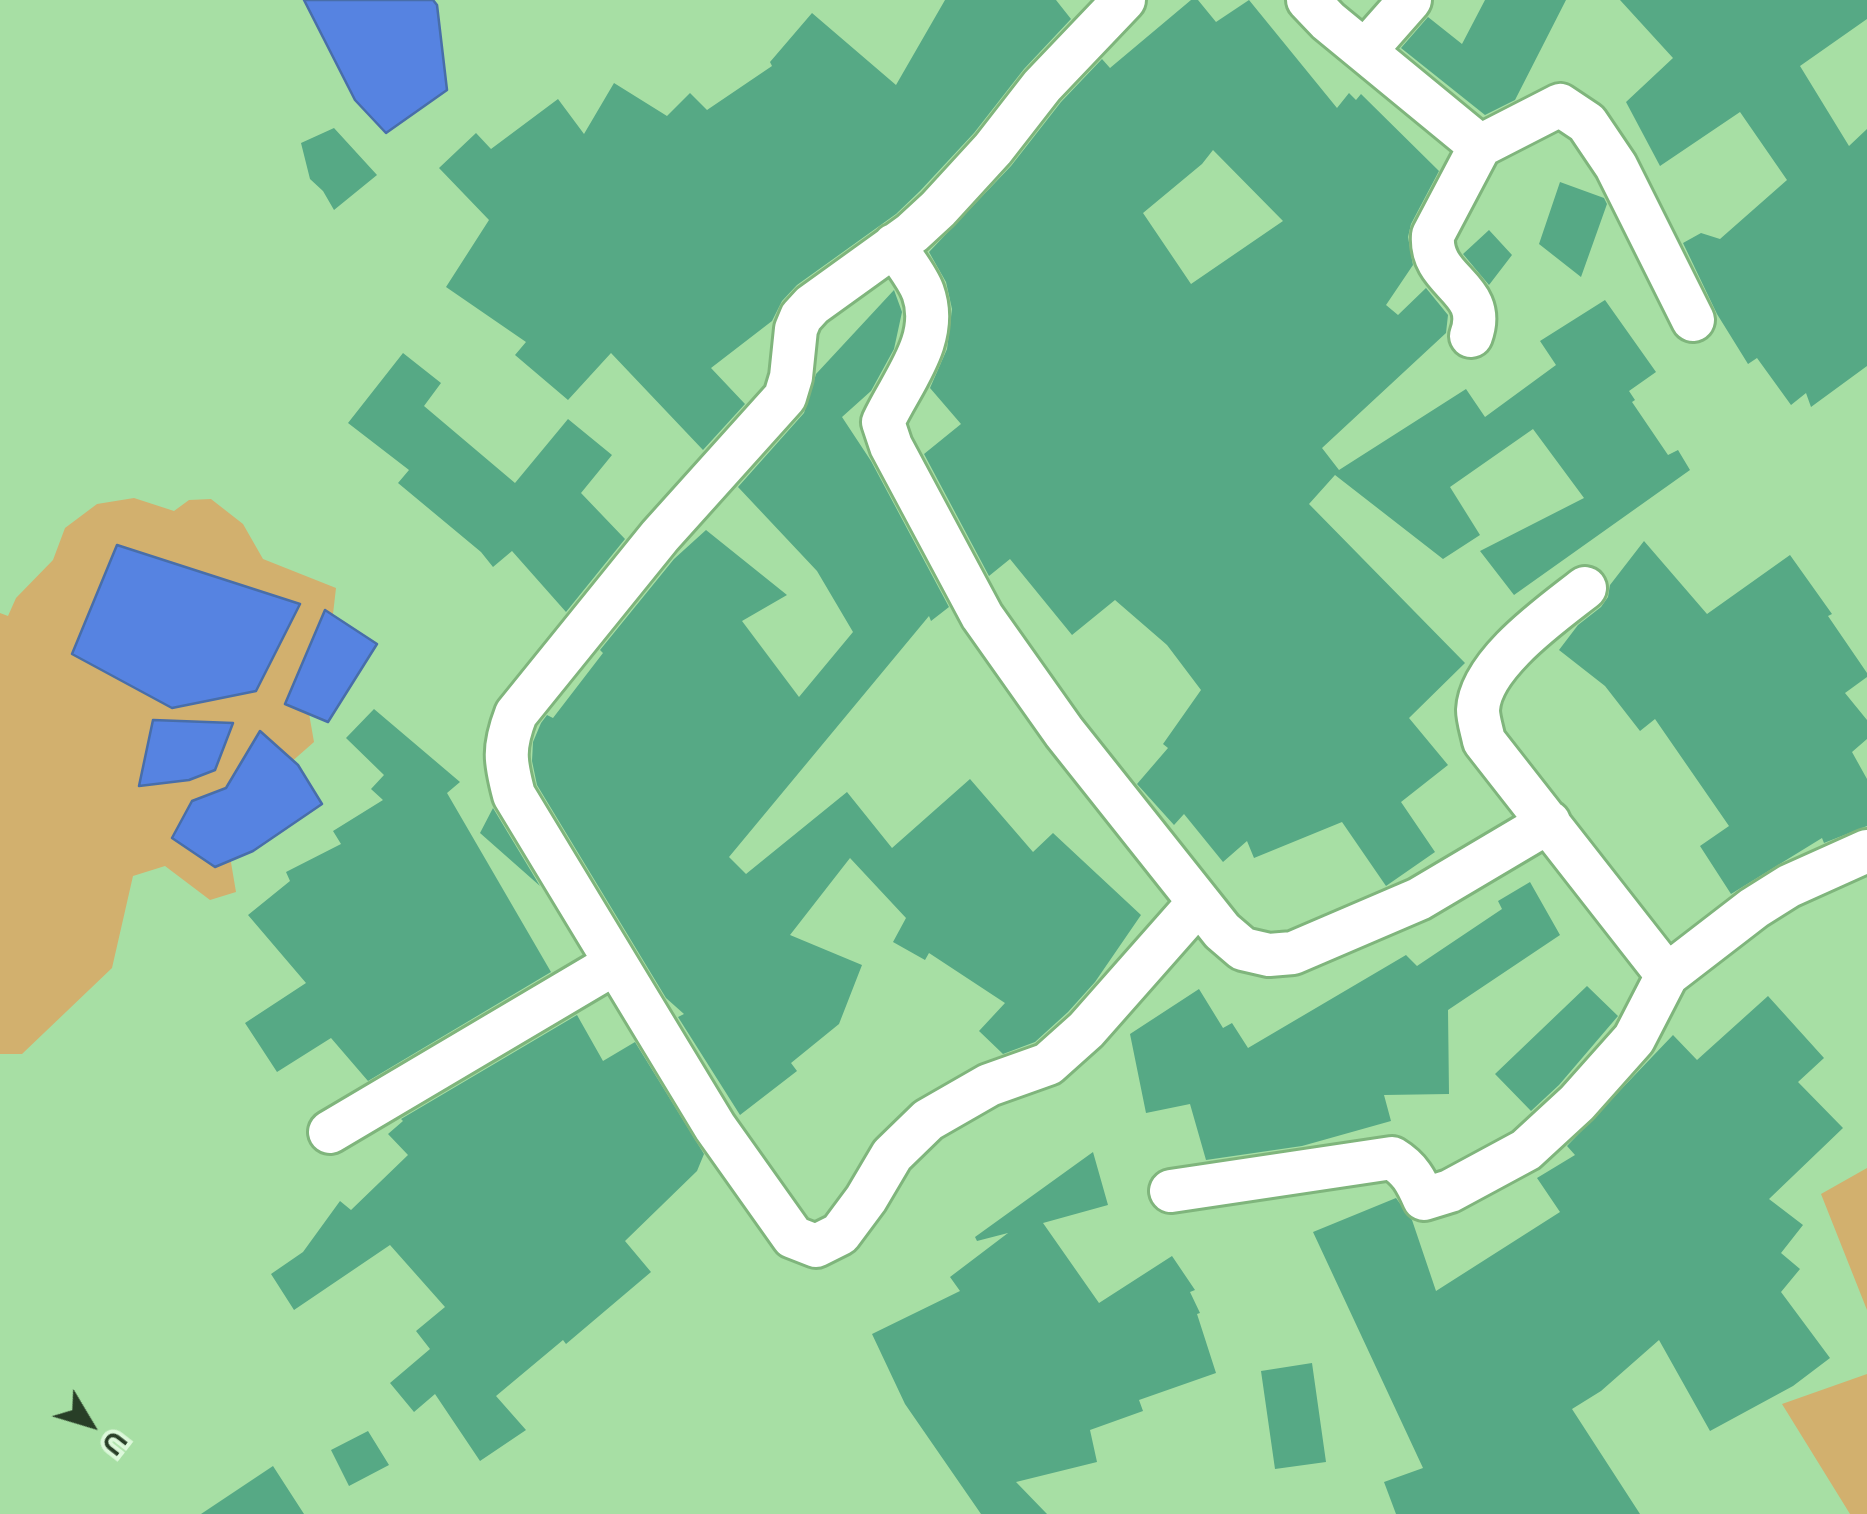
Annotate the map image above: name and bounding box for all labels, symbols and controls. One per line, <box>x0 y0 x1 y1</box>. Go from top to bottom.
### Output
north arrow <box>40 1374 140 1474</box>
text: U <box>95 1424 134 1461</box>

